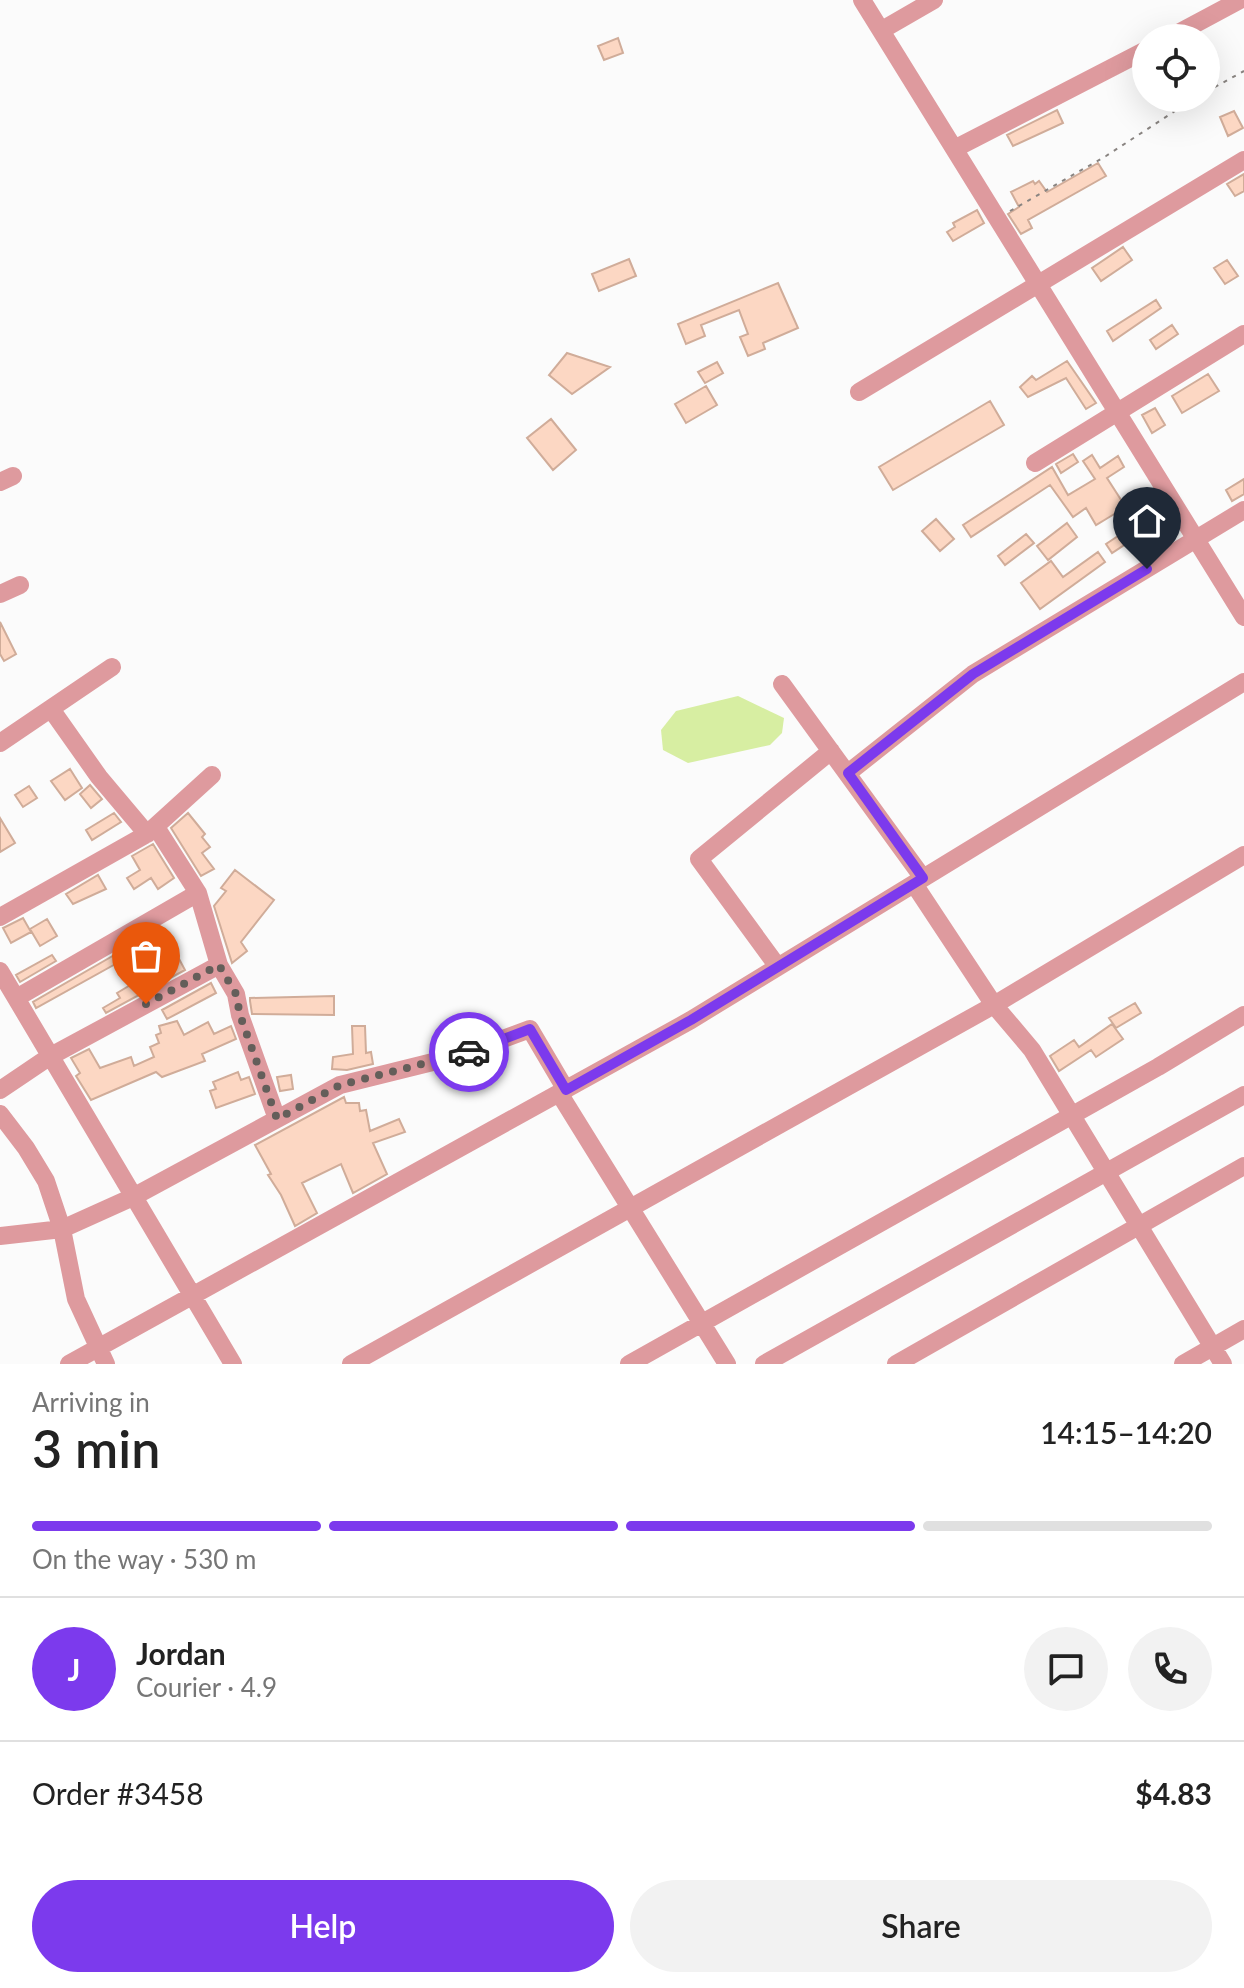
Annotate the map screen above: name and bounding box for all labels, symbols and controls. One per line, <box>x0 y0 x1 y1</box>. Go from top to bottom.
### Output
map controls <box>1132 24 1220 112</box>
button: locate <box>1132 24 1220 112</box>
pin <box>1113 487 1181 569</box>
icon: home <box>1125 499 1169 543</box>
pin <box>112 922 180 1004</box>
icon: bag <box>124 934 168 978</box>
courier <box>429 1012 509 1092</box>
icon: car <box>447 1030 491 1074</box>
text: Arriving in <box>32 1386 150 1418</box>
text: 14:15–14:20 <box>1040 1414 1212 1450</box>
text: 3 min <box>32 1417 160 1479</box>
text: On the way · 530 m <box>32 1543 256 1575</box>
button: chat <box>1024 1627 1108 1711</box>
button: phone <box>1128 1627 1212 1711</box>
text: Jordan <box>136 1635 226 1671</box>
text: J <box>68 1651 80 1687</box>
text: Courier · 4.9 <box>136 1671 277 1703</box>
text: Order #3458 <box>32 1775 204 1811</box>
text: $4.83 <box>1135 1775 1212 1811</box>
button: Help <box>32 1880 614 1972</box>
button: Share <box>630 1880 1212 1972</box>

